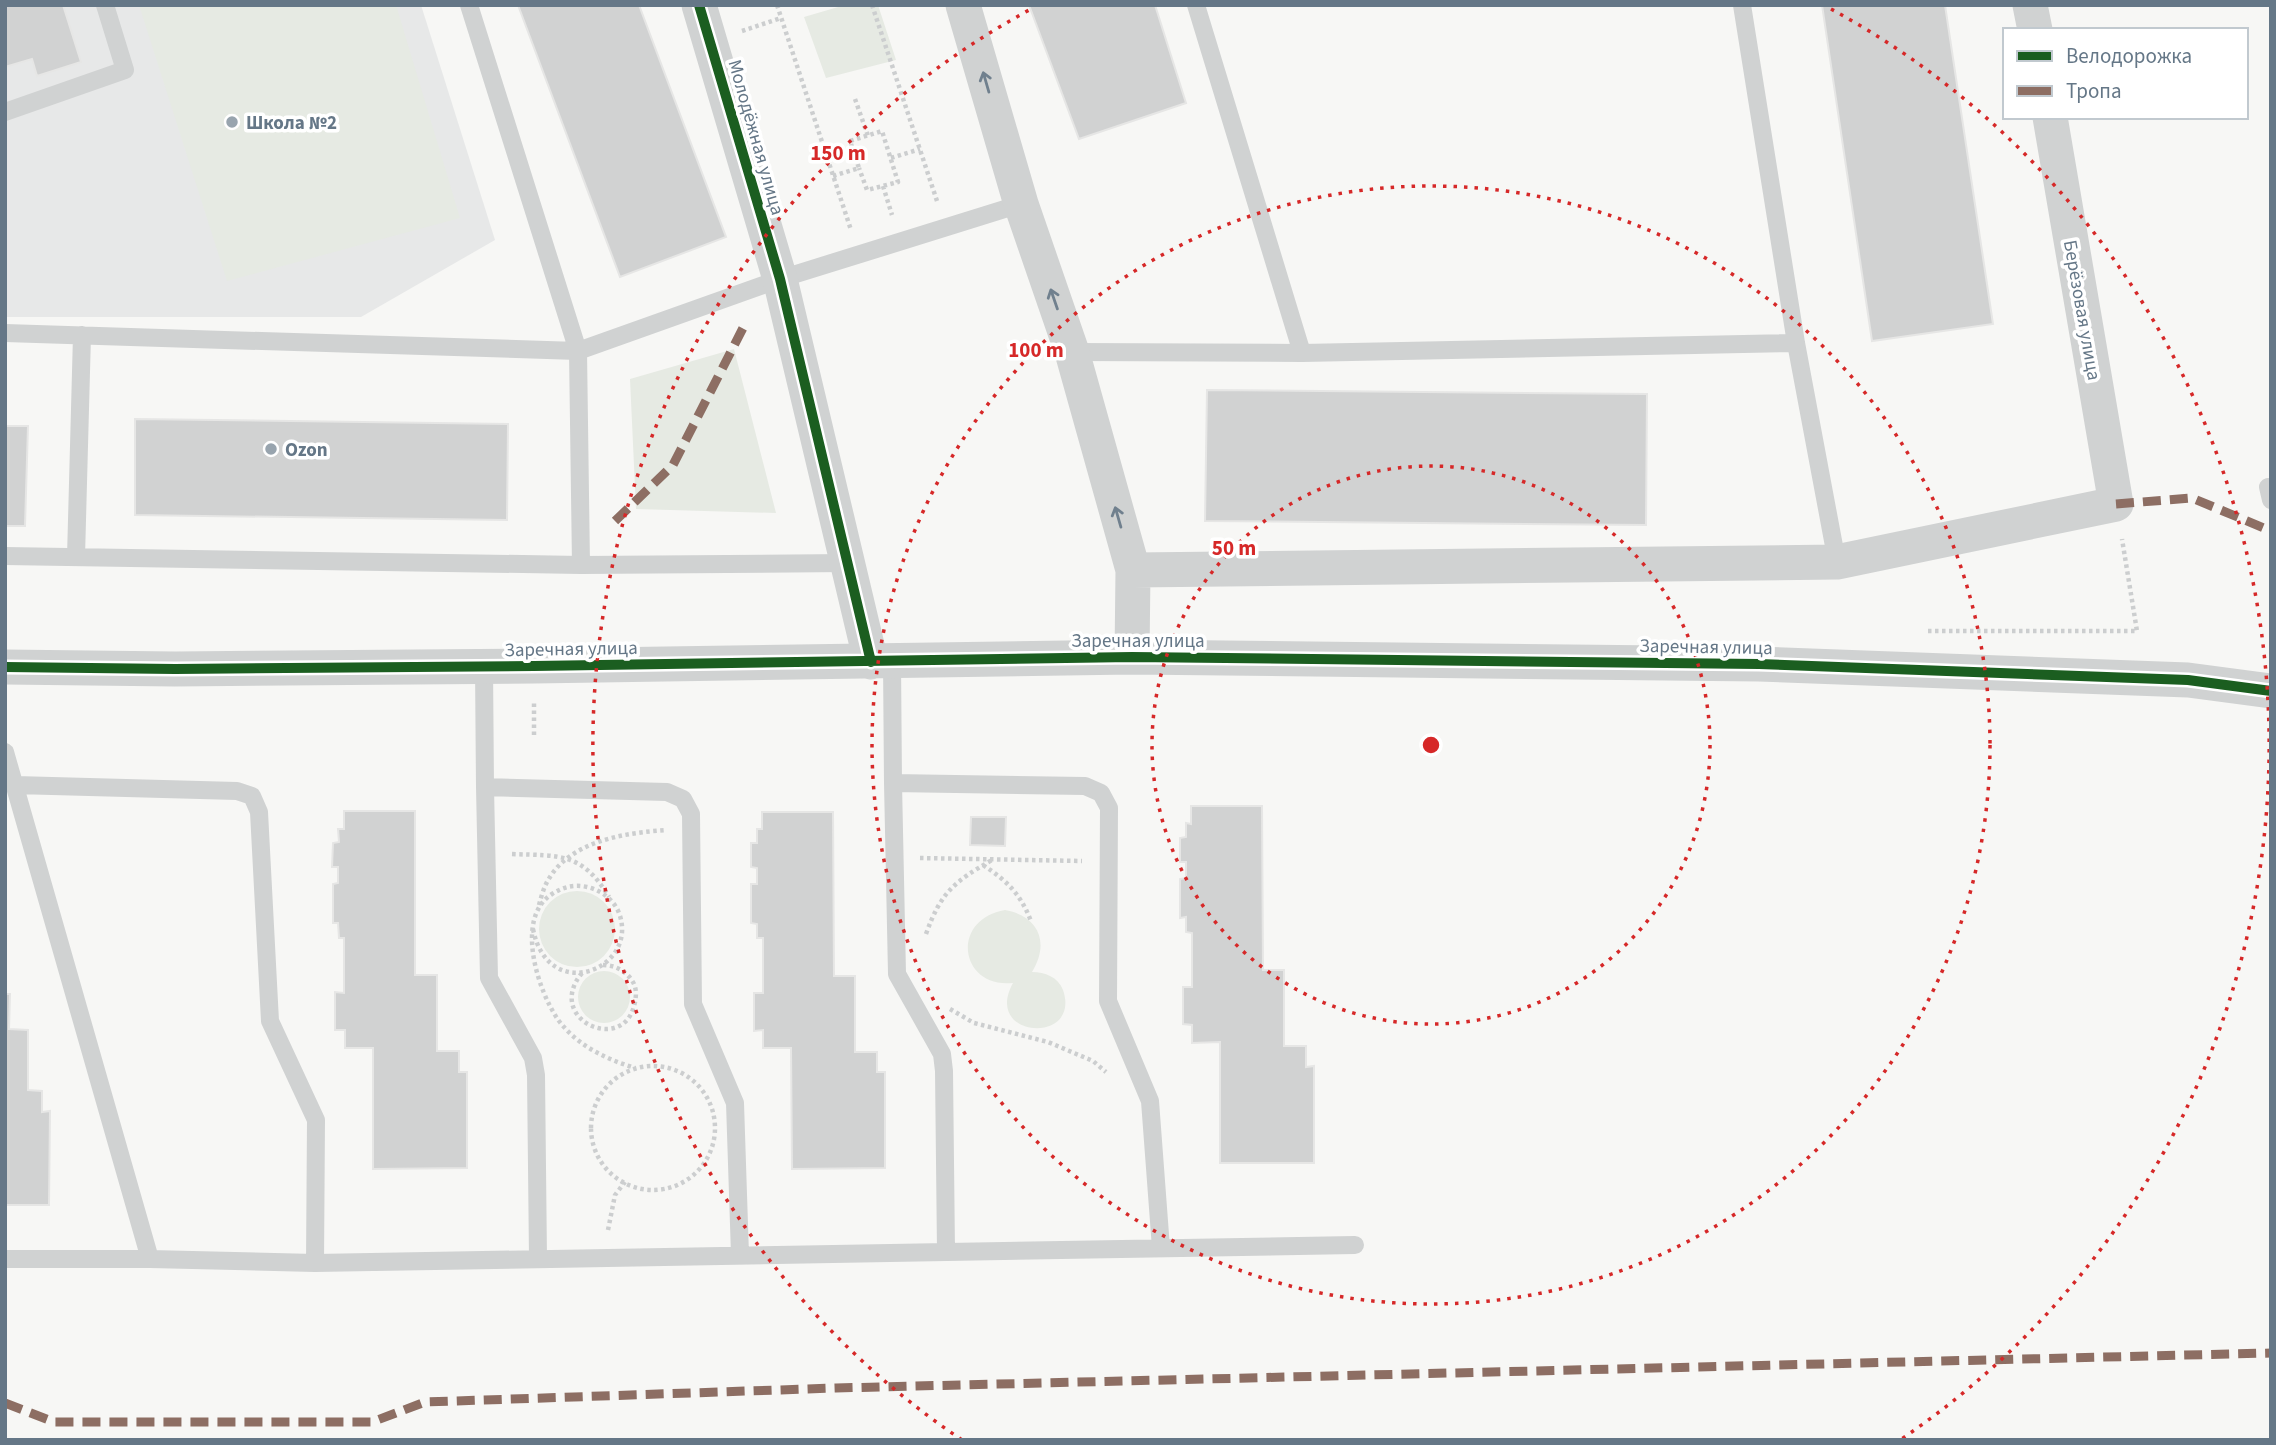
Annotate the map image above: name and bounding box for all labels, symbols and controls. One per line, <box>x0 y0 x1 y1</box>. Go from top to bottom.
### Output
legend <box>2003 28 2248 119</box>
text: Велодорожка <box>2066 41 2192 71</box>
street label: Молодёжная улица <box>720 56 791 218</box>
one-way arrow <box>978 71 991 93</box>
text: Тропа <box>2066 76 2122 106</box>
place label: Школа №2 <box>246 110 337 137</box>
marker: Школа №2 <box>224 114 240 130</box>
text: 150 m <box>810 138 866 168</box>
street label: Берёзовая улица <box>2056 238 2107 383</box>
one-way arrow <box>1046 288 1059 310</box>
text: 100 m <box>1008 335 1064 365</box>
place label: Ozon <box>285 437 328 464</box>
marker: Ozon <box>263 441 279 457</box>
one-way arrow <box>1111 506 1124 528</box>
text: 50 m <box>1212 533 1256 563</box>
street label: Заречная улица <box>1071 628 1205 655</box>
street label: Заречная улица <box>1639 633 1773 662</box>
street label: Заречная улица <box>504 635 638 664</box>
centre of rings <box>1419 733 1443 757</box>

